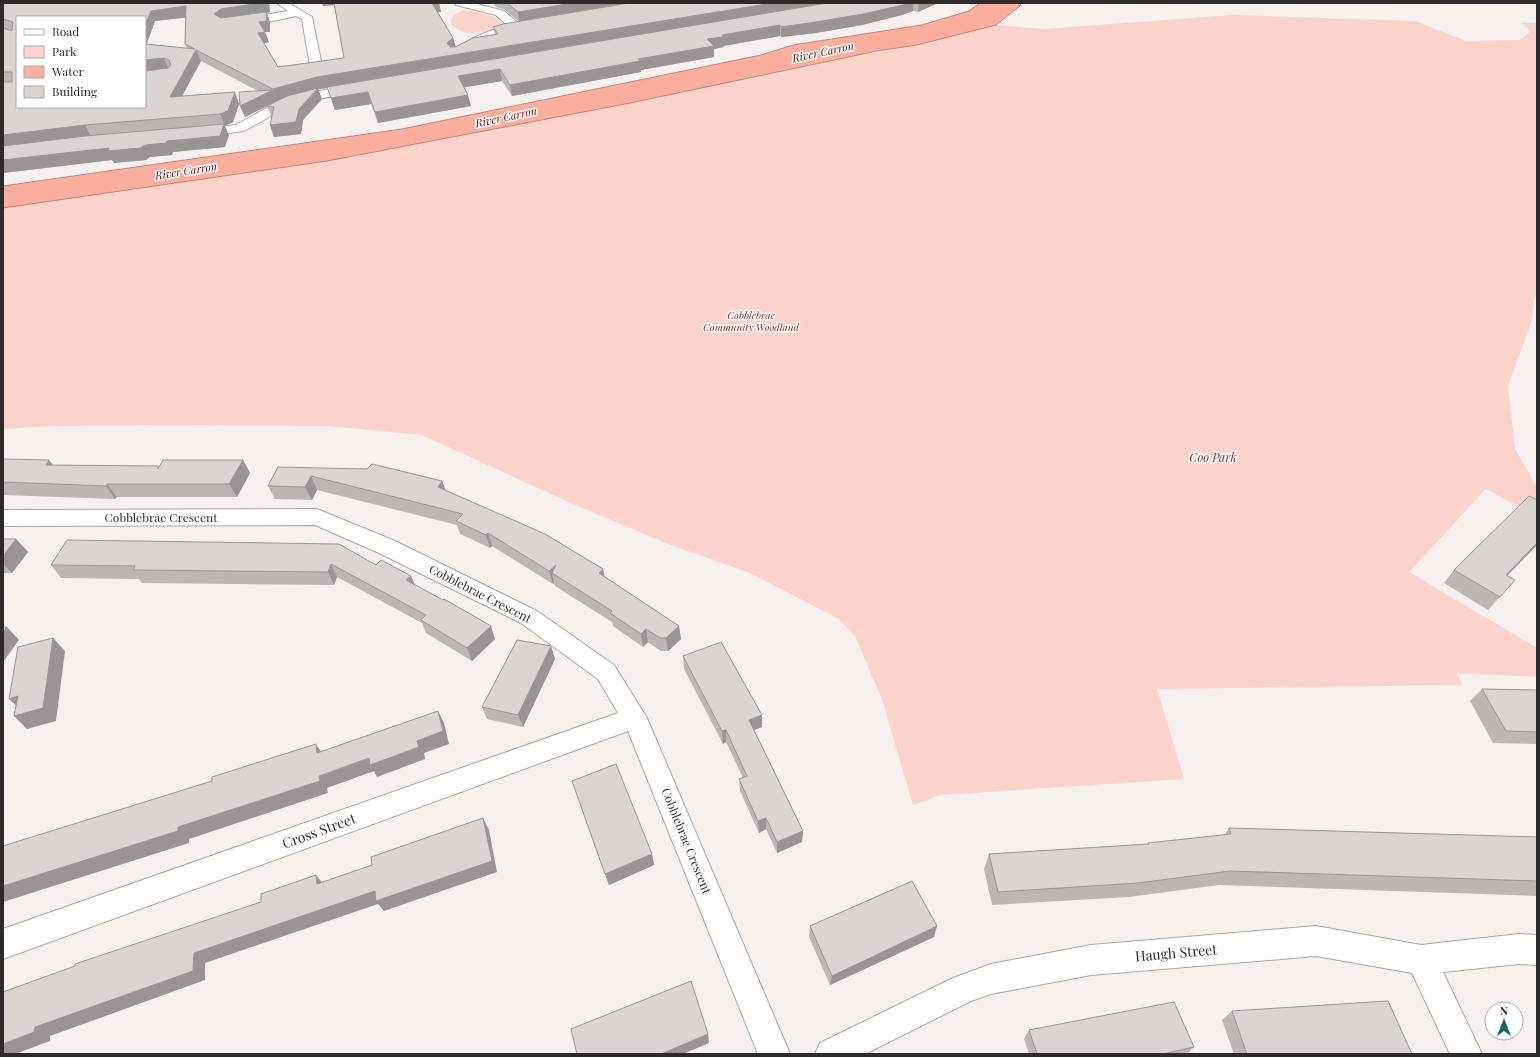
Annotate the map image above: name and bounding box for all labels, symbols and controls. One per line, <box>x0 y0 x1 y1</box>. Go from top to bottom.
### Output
legend <box>16 16 146 108</box>
text: Road <box>52 23 79 39</box>
water label: River Carron <box>790 38 855 66</box>
text: Park <box>52 43 77 59</box>
text: Water <box>51 63 85 79</box>
text: Building <box>52 83 98 99</box>
water label: River Carron <box>473 103 538 131</box>
water label: River Carron <box>153 158 218 183</box>
park label: Cobblebrae Community Woodland <box>703 308 800 334</box>
park label: Coo Park <box>1189 449 1237 465</box>
street label: Cobblebrae Crescent <box>105 509 218 525</box>
street label: Cobblebrae Crescent <box>427 560 535 626</box>
street label: Cobblebrae Crescent <box>658 785 716 897</box>
street label: Cross Street <box>279 808 359 853</box>
street label: Haugh Street <box>1134 939 1219 966</box>
north arrow <box>1484 1001 1524 1041</box>
text: N <box>1500 1003 1508 1018</box>

